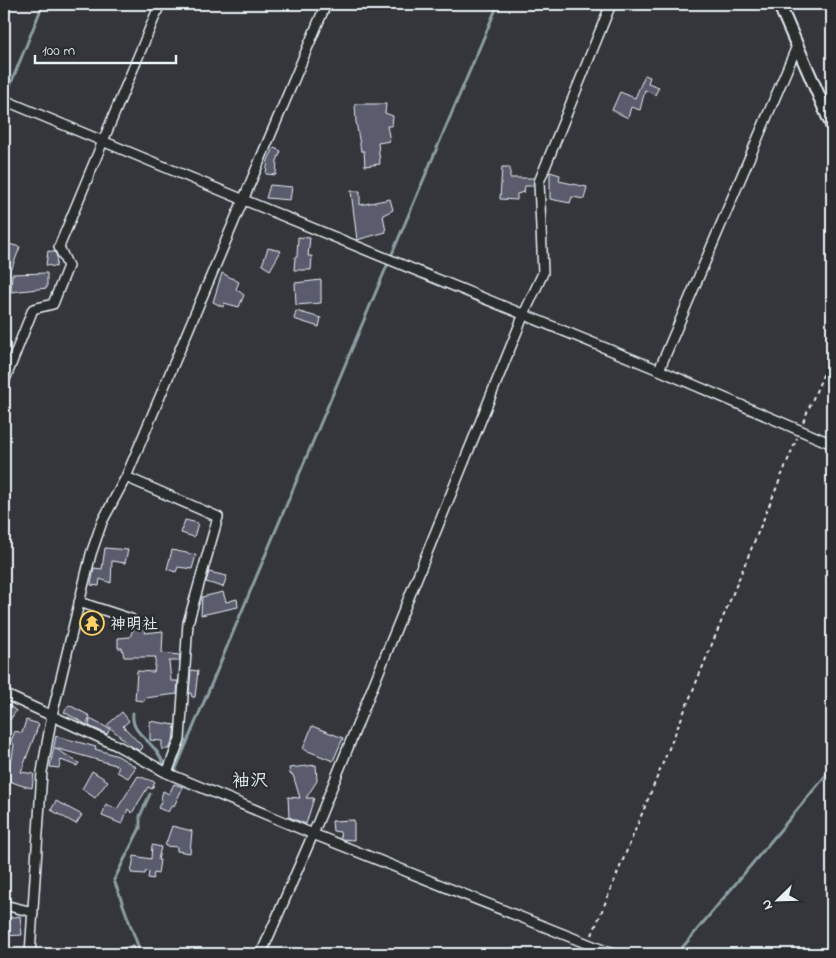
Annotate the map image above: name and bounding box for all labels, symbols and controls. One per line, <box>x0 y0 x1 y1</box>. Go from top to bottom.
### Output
scale bar <box>35 32 176 64</box>
text: 100 m <box>42 40 75 62</box>
temple icon: 神明社 <box>79 610 105 636</box>
place label: 神明社 <box>110 613 158 637</box>
district label: 袖沢 <box>232 769 268 795</box>
north arrow <box>754 876 804 926</box>
text: N <box>756 896 779 913</box>

